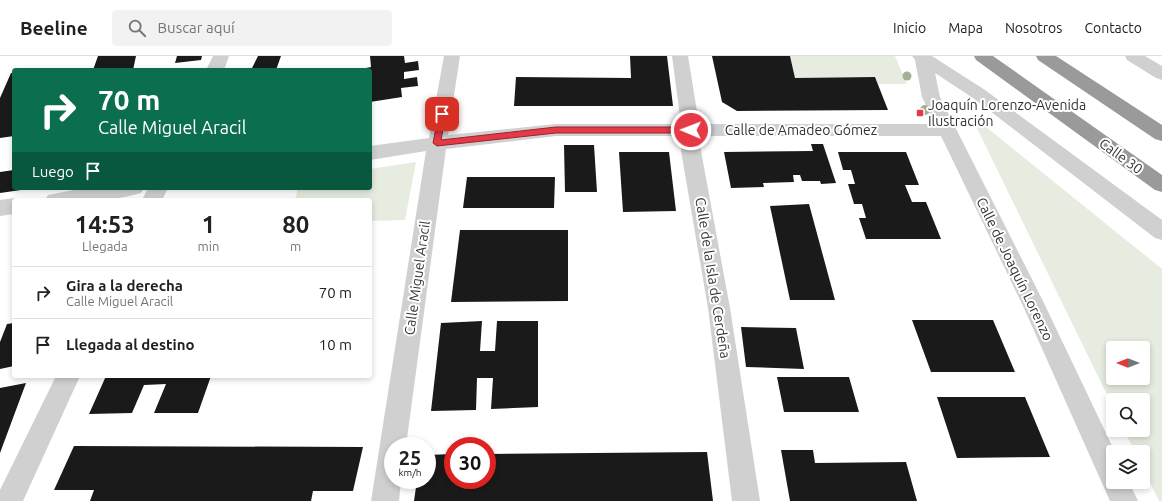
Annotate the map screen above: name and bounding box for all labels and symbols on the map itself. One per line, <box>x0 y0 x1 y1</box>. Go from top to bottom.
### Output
pin <box>425 97 459 131</box>
place label: Joaquín Lorenzo-Avenida Ilustración <box>928 97 1086 129</box>
marker: Joaquín Lorenzo-Avenida Ilustración <box>915 108 925 118</box>
position arrow <box>670 109 712 151</box>
street label: Calle de Amadeo Gómez <box>725 122 877 138</box>
street label: Calle 30 <box>1096 135 1146 177</box>
street label: Calle de Joaquín Lorenzo <box>973 195 1057 343</box>
street label: Calle de la Isla de Cerdeña <box>692 196 734 360</box>
street label: Calle Miguel Aracil <box>401 219 433 336</box>
north arrow <box>1106 341 1150 385</box>
speed limit sign: 30 <box>444 437 496 489</box>

